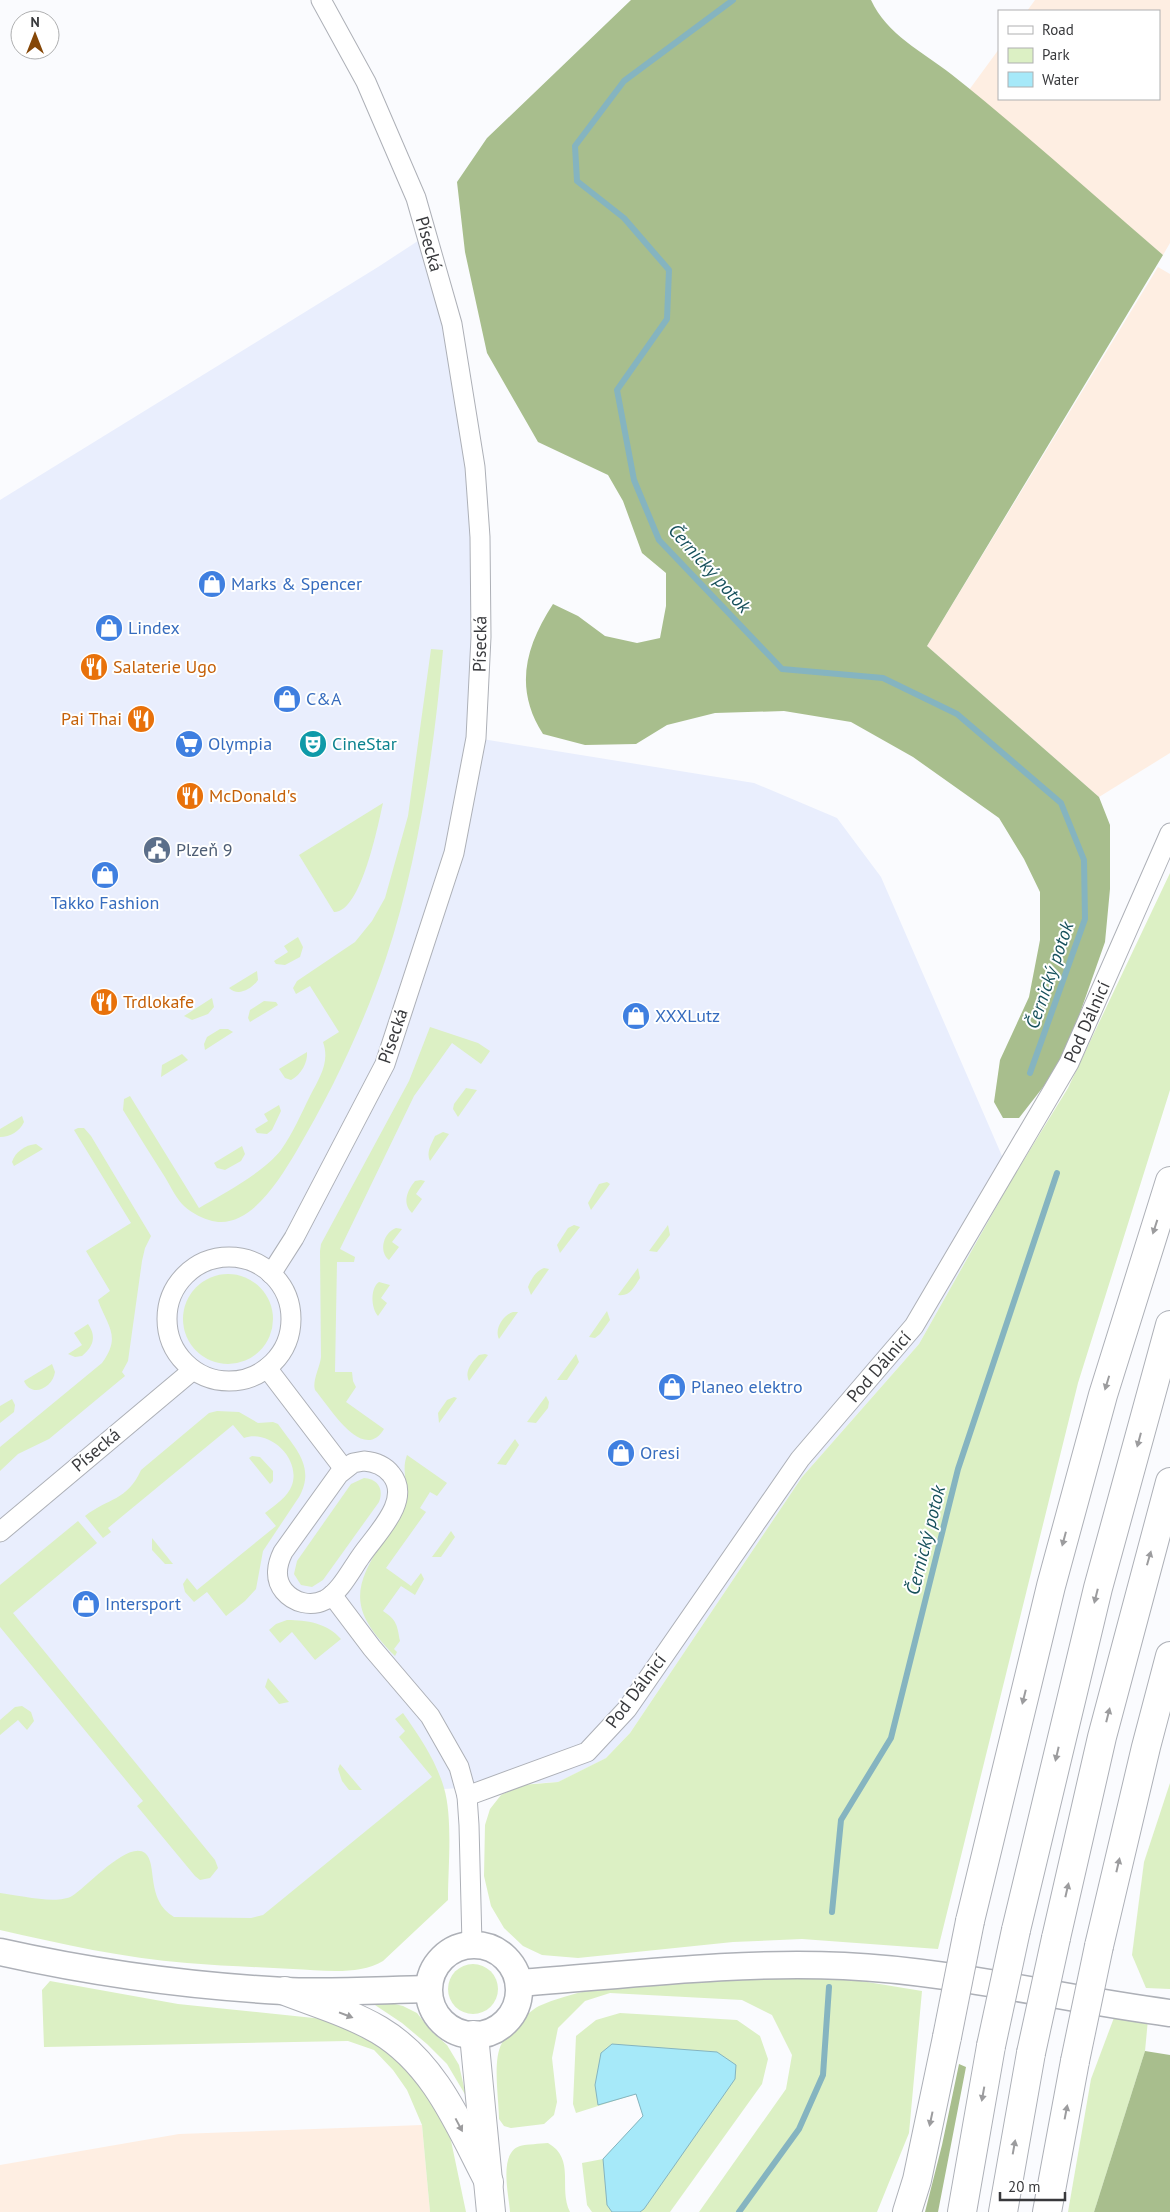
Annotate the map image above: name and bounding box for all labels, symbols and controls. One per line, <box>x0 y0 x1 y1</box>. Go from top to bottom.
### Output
north arrow <box>10 10 60 60</box>
legend <box>998 10 1160 100</box>
text: N <box>30 13 40 31</box>
text: Road <box>1042 20 1074 39</box>
text: Park <box>1042 45 1070 64</box>
text: Water <box>1042 70 1079 89</box>
street label: Písecká <box>411 214 448 274</box>
water label: Černický potok <box>664 518 757 619</box>
shop icon: Marks & Spencer <box>197 569 227 599</box>
place label: Marks & Spencer <box>231 572 362 595</box>
shop icon: Lindex <box>94 613 124 643</box>
place label: Lindex <box>128 616 180 639</box>
street label: Písecká <box>468 616 491 672</box>
restaurant icon: Salaterie Ugo <box>79 652 109 682</box>
place label: Salaterie Ugo <box>113 655 217 678</box>
shop icon: C&A <box>272 684 302 714</box>
place label: C&A <box>306 687 342 710</box>
restaurant icon: Pai Thai <box>126 704 156 734</box>
place label: Pai Thai <box>61 707 122 730</box>
supermarket icon: Olympia <box>174 729 204 759</box>
theatre icon: CineStar <box>298 729 328 759</box>
place label: Olympia <box>208 732 272 755</box>
place label: CineStar <box>332 732 397 755</box>
restaurant icon: McDonald's <box>175 781 205 811</box>
place label: McDonald's <box>209 784 297 807</box>
public building icon: Plzeň 9 <box>142 835 172 865</box>
place label: Plzeň 9 <box>176 838 233 861</box>
shop icon: Takko Fashion <box>90 860 120 890</box>
place label: Takko Fashion <box>51 891 159 914</box>
water label: Černický potok <box>1019 917 1079 1032</box>
street label: Pod Dálnicí <box>1058 977 1115 1066</box>
restaurant icon: Trdlokafe <box>89 987 119 1017</box>
place label: Trdlokafe <box>123 990 194 1013</box>
shop icon: XXXLutz <box>621 1001 651 1031</box>
place label: XXXLutz <box>655 1004 720 1027</box>
street label: Písecká <box>372 1005 413 1066</box>
one-way arrow <box>1151 1220 1158 1235</box>
street label: Pod Dálnicí <box>841 1326 916 1407</box>
shop icon: Planeo elektro <box>657 1372 687 1402</box>
place label: Planeo elektro <box>691 1375 803 1398</box>
one-way arrow <box>1103 1375 1110 1390</box>
street label: Písecká <box>67 1423 125 1477</box>
one-way arrow <box>1134 1432 1142 1447</box>
shop icon: Oresi <box>606 1438 636 1468</box>
place label: Oresi <box>640 1441 680 1464</box>
water label: Černický potok <box>900 1481 951 1597</box>
one-way arrow <box>1059 1532 1067 1547</box>
one-way arrow <box>1145 1550 1153 1565</box>
shop icon: Intersport <box>71 1589 101 1619</box>
one-way arrow <box>1092 1589 1100 1604</box>
place label: Intersport <box>105 1592 181 1615</box>
street label: Pod Dálnicí <box>600 1649 671 1732</box>
one-way arrow <box>1020 1689 1028 1704</box>
one-way arrow <box>1104 1708 1112 1723</box>
one-way arrow <box>1053 1747 1061 1762</box>
one-way arrow <box>1114 1857 1122 1872</box>
one-way arrow <box>1063 1883 1071 1898</box>
one-way arrow <box>339 2012 354 2019</box>
one-way arrow <box>978 2086 986 2102</box>
one-way arrow <box>1062 2104 1070 2120</box>
one-way arrow <box>926 2112 934 2128</box>
one-way arrow <box>455 2118 463 2132</box>
one-way arrow <box>1011 2138 1019 2154</box>
scale bar <box>1000 2170 1065 2202</box>
text: 20 m <box>1008 2177 1041 2196</box>

